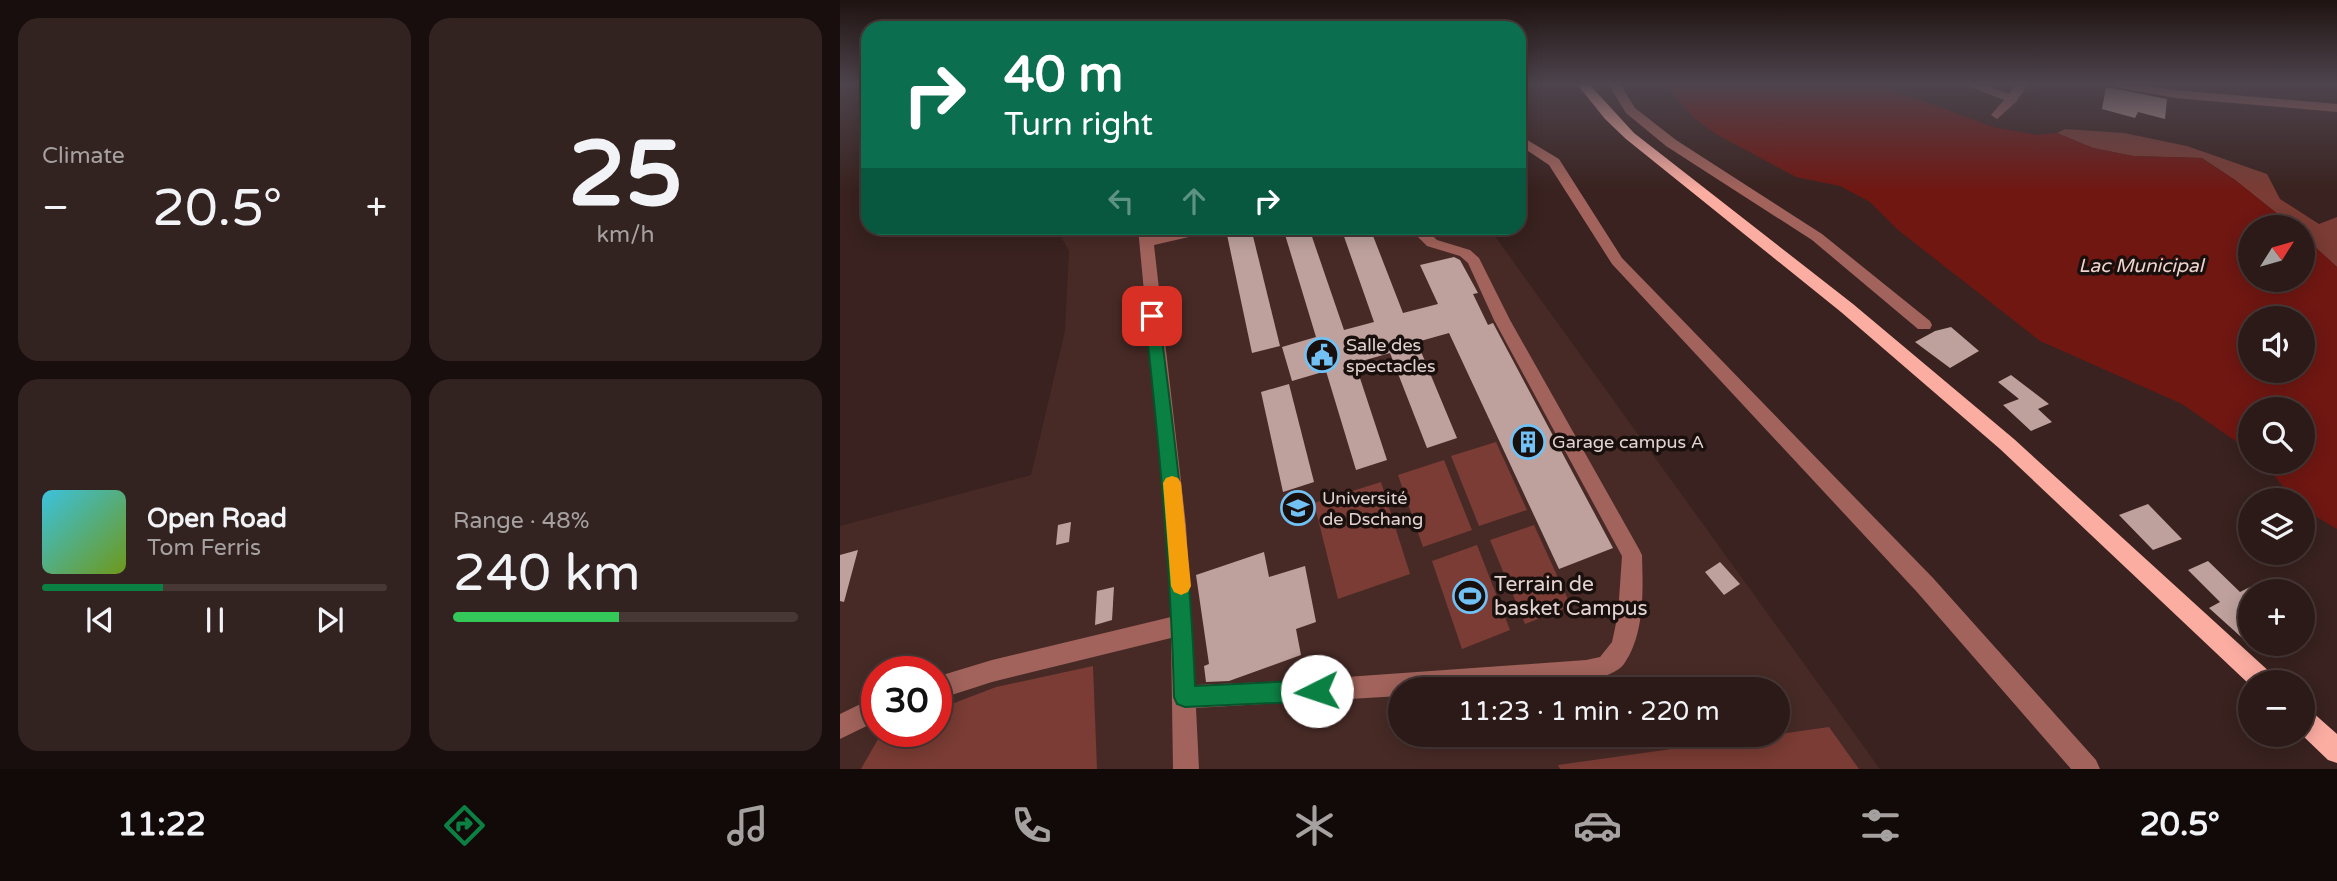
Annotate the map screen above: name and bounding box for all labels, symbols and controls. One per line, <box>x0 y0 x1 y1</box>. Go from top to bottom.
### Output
text: 40 m <box>1004 46 1123 105</box>
icon: right <box>889 49 980 140</box>
text: Turn right <box>1004 106 1153 144</box>
text: 25 <box>568 120 683 230</box>
text: Climate <box>42 142 125 170</box>
text: 20.5° <box>152 177 282 240</box>
icon: left <box>1102 182 1140 220</box>
icon: ahead <box>1175 182 1213 220</box>
icon: right <box>1248 182 1286 220</box>
text: − <box>42 185 69 231</box>
text: + <box>366 185 387 231</box>
north arrow <box>2238 215 2315 292</box>
map controls <box>2238 215 2315 747</box>
text: km/h <box>597 221 654 249</box>
water label: Lac Municipal <box>2079 255 2206 277</box>
pin <box>1122 286 1182 346</box>
icon: arrive <box>1133 297 1171 335</box>
button: sound <box>2238 306 2315 383</box>
place label: Salle des spectacles <box>1346 334 1436 377</box>
public building icon: Salle des spectacles <box>1303 336 1341 374</box>
button: search <box>2238 397 2315 474</box>
building icon: Garage campus A <box>1509 423 1547 461</box>
place label: Garage campus A <box>1552 431 1704 453</box>
place label: Université de Dschang <box>1322 487 1423 530</box>
button: layers <box>2238 488 2315 565</box>
school or university icon: Université de Dschang <box>1279 489 1317 527</box>
text: Open Road <box>147 503 287 534</box>
text: Range · 48% <box>453 507 589 535</box>
text: Tom Ferris <box>147 534 261 562</box>
text: 240 km <box>453 542 641 605</box>
place label: Terrain de basket Campus <box>1494 572 1648 621</box>
sports icon: Terrain de basket Campus <box>1451 577 1489 615</box>
button: + <box>2238 579 2315 656</box>
icon: previous <box>81 601 119 639</box>
icon: pause <box>196 601 234 639</box>
icon: next <box>311 601 349 639</box>
position arrow <box>1280 654 1354 728</box>
speed limit sign: 30 <box>861 656 952 747</box>
button: − <box>2238 670 2315 747</box>
text: 11:23 · 1 min · 220 m <box>1458 696 1720 727</box>
icon: directions <box>440 801 489 850</box>
icon: music <box>723 801 772 850</box>
icon: phone <box>1007 801 1056 850</box>
icon: climate <box>1290 801 1339 850</box>
icon: car <box>1573 801 1622 850</box>
icon: filters <box>1856 801 1905 850</box>
text: 11:22 <box>117 806 206 844</box>
text: 20.5° <box>2140 806 2220 844</box>

